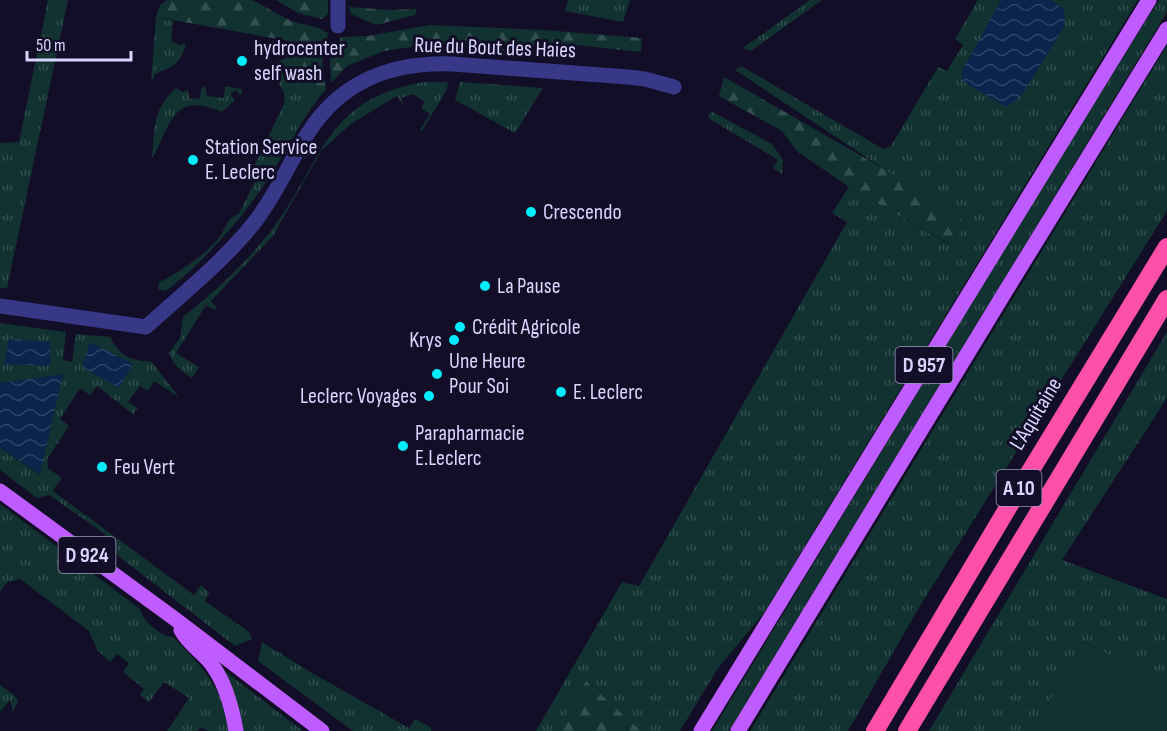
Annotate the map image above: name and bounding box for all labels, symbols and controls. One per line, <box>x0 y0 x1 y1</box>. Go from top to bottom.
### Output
scale bar <box>27 24 130 62</box>
street label: Rue du Bout des Haies <box>414 32 576 64</box>
text: 50 m <box>36 35 66 56</box>
place label: hydrocenter self wash <box>254 35 345 87</box>
marker: hydrocenter self wash <box>235 54 249 68</box>
place label: Station Service E. Leclerc <box>205 134 317 186</box>
marker: Station Service E. Leclerc <box>186 153 200 167</box>
place label: Crescendo <box>543 199 622 226</box>
marker: Crescendo <box>524 205 538 219</box>
place label: La Pause <box>497 273 561 300</box>
marker: La Pause <box>478 279 492 293</box>
place label: Crédit Agricole <box>472 314 581 341</box>
marker: Crédit Agricole <box>453 320 467 334</box>
place label: Krys <box>409 327 442 354</box>
marker: Krys <box>447 333 461 347</box>
road number: D 957 <box>896 347 952 383</box>
place label: Une Heure Pour Soi <box>449 348 526 400</box>
marker: Une Heure Pour Soi <box>430 367 444 381</box>
street label: L'Aquitaine <box>1004 373 1068 455</box>
place label: E. Leclerc <box>573 379 643 406</box>
place label: Leclerc Voyages <box>300 383 417 410</box>
marker: E. Leclerc <box>554 385 568 399</box>
marker: Leclerc Voyages <box>422 389 436 403</box>
place label: Parapharmacie E.Leclerc <box>415 420 525 472</box>
marker: Parapharmacie E.Leclerc <box>396 439 410 453</box>
place label: Feu Vert <box>114 454 175 481</box>
marker: Feu Vert <box>95 460 109 474</box>
road number: A 10 <box>996 470 1042 506</box>
road number: D 924 <box>58 537 116 573</box>

